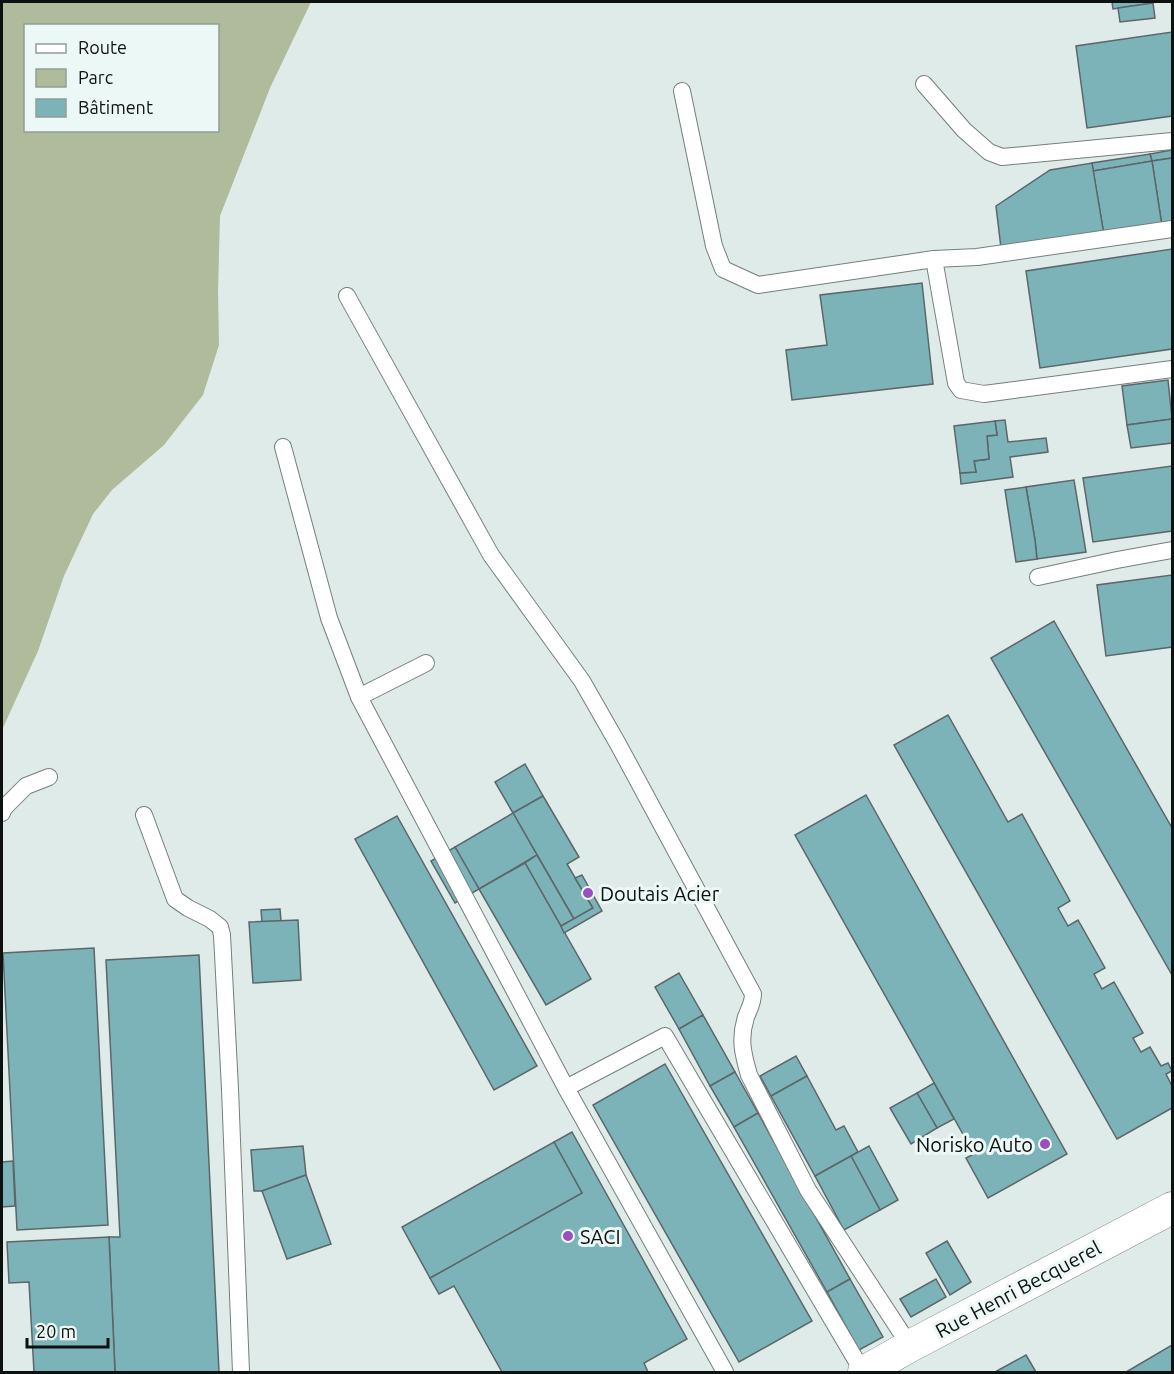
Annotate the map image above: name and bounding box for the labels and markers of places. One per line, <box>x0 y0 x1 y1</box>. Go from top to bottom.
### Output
place label: Doutais Acier <box>600 882 720 905</box>
marker: Doutais Acier <box>581 886 595 900</box>
place label: Norisko Auto <box>916 1133 1033 1156</box>
marker: Norisko Auto <box>1038 1137 1052 1151</box>
place label: SACI <box>580 1225 621 1248</box>
marker: SACI <box>561 1229 575 1243</box>

